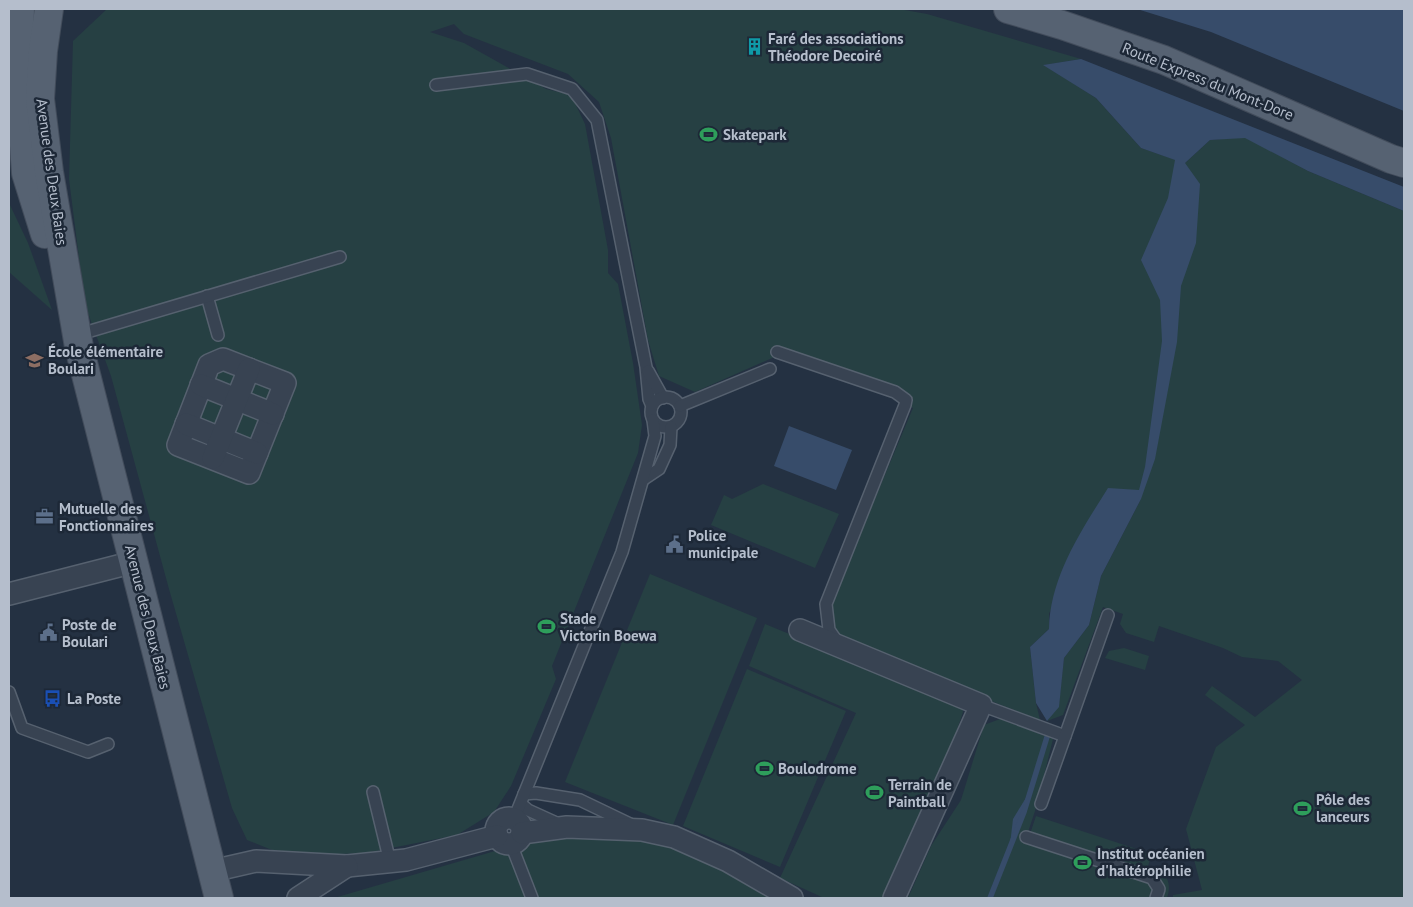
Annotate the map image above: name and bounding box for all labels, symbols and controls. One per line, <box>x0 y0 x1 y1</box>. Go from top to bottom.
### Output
place label: Faré des associations Théodore Decoiré <box>768 29 904 65</box>
building icon: Faré des associations Théodore Decoiré <box>744 37 764 57</box>
street label: Route Express du Mont-Dore <box>1120 38 1296 124</box>
street label: Avenue des Deux Baies <box>32 97 72 247</box>
sports icon: Skatepark <box>699 124 719 144</box>
place label: Skatepark <box>723 125 787 144</box>
place label: École élémentaire Boulari <box>48 342 163 378</box>
school or university icon: École élémentaire Boulari <box>24 350 44 370</box>
place label: Mutuelle des Fonctionnaires <box>59 499 154 535</box>
office icon: Mutuelle des Fonctionnaires <box>35 507 55 527</box>
place label: Police municipale <box>688 526 759 562</box>
public building icon: Police municipale <box>664 534 684 554</box>
street label: Avenue des Deux Baies <box>121 543 175 691</box>
place label: Stade Victorin Boewa <box>559 609 657 645</box>
place label: Poste de Boulari <box>62 615 117 651</box>
sports icon: Stade Victorin Boewa <box>536 617 556 637</box>
public building icon: Poste de Boulari <box>38 623 58 643</box>
bus stop icon: La Poste <box>43 688 63 708</box>
place label: La Poste <box>67 689 122 708</box>
sports icon: Boulodrome <box>754 758 774 778</box>
place label: Boulodrome <box>778 759 857 778</box>
place label: Terrain de Paintball <box>888 775 952 811</box>
sports icon: Terrain de Paintball <box>864 783 884 803</box>
place label: Pôle des lanceurs <box>1316 790 1370 826</box>
sports icon: Pôle des lanceurs <box>1292 798 1312 818</box>
place label: Institut océanien d'haltérophilie <box>1097 844 1205 880</box>
sports icon: Institut océanien d'haltérophilie <box>1073 852 1093 872</box>

